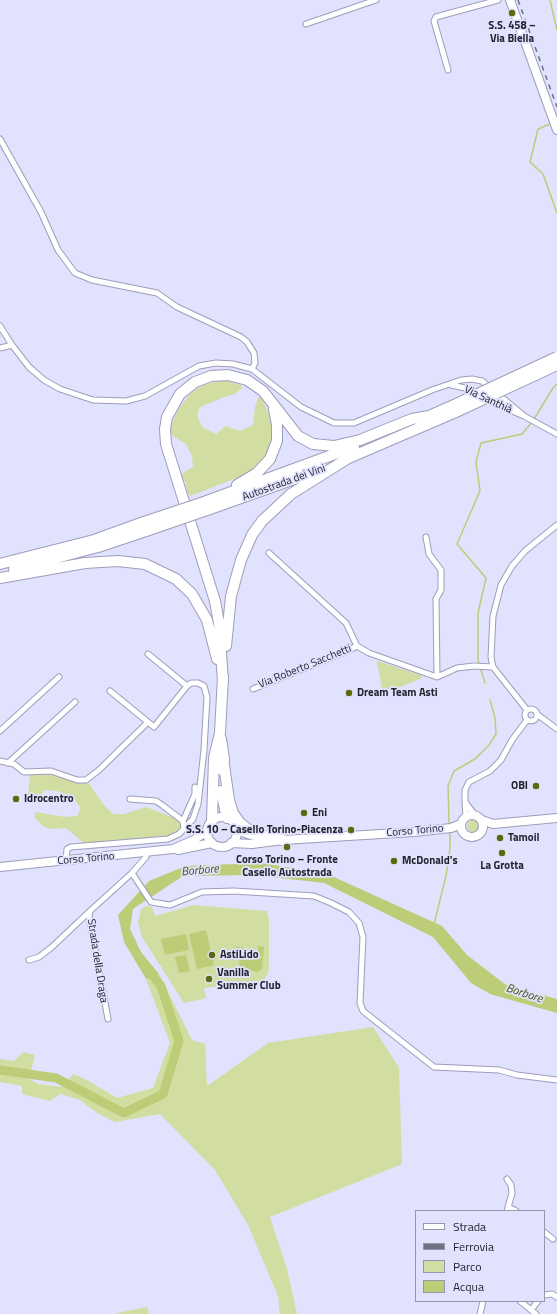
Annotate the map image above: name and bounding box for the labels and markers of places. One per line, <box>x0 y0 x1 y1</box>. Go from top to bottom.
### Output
marker: S.S. 458 – Via Biella <box>507 8 517 18</box>
place label: S.S. 458 – Via Biella <box>488 19 536 45</box>
place label: Dream Team Asti <box>357 686 438 700</box>
marker: Dream Team Asti <box>344 688 354 698</box>
place label: OBI <box>511 779 528 793</box>
marker: OBI <box>531 781 541 791</box>
place label: Idrocentro <box>24 792 74 806</box>
marker: Idrocentro <box>11 794 21 804</box>
place label: Eni <box>312 806 327 820</box>
marker: Eni <box>299 808 309 818</box>
place label: S.S. 10 – Casello Torino-Piacenza <box>186 823 343 837</box>
marker: S.S. 10 – Casello Torino-Piacenza <box>346 825 356 835</box>
place label: Tamoil <box>508 831 540 845</box>
marker: Tamoil <box>495 833 505 843</box>
marker: Corso Torino – Fronte Casello Autostrada <box>282 842 292 852</box>
marker: La Grotta <box>497 848 507 858</box>
place label: Corso Torino – Fronte Casello Autostrada <box>236 853 338 879</box>
place label: McDonald's <box>402 854 458 868</box>
marker: McDonald's <box>389 856 399 866</box>
place label: La Grotta <box>480 859 524 873</box>
place label: AstiLido <box>220 948 259 962</box>
marker: AstiLido <box>207 950 217 960</box>
place label: Vanilla Summer Club <box>217 966 281 992</box>
marker: Vanilla Summer Club <box>204 974 214 984</box>

